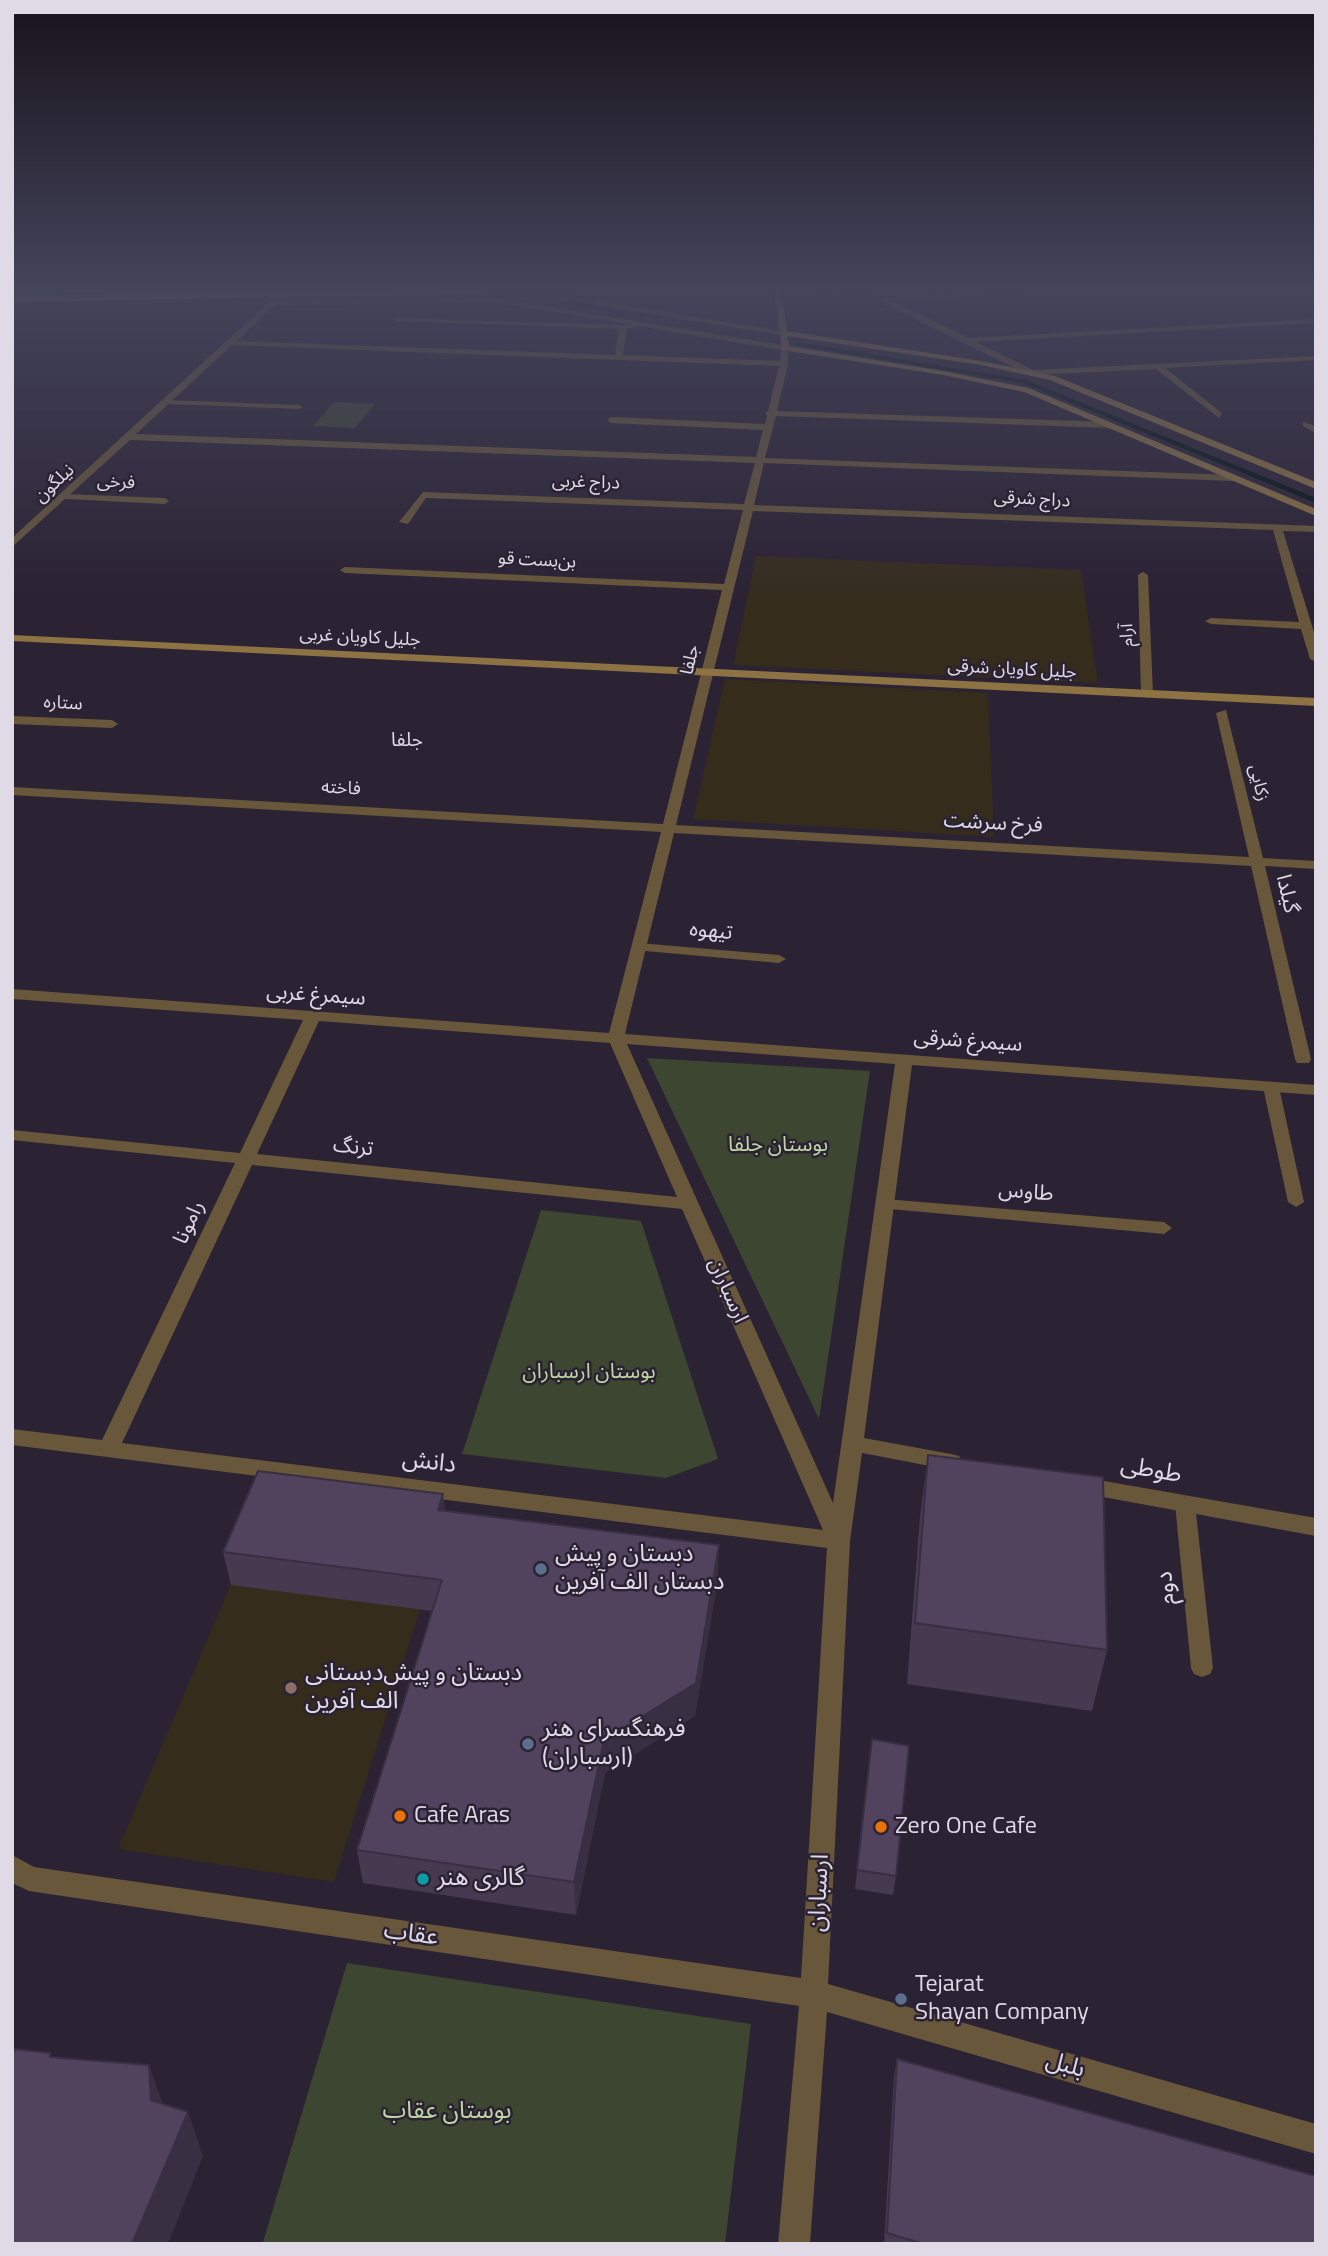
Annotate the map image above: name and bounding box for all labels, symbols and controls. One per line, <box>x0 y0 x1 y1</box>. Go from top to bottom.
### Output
street label: نیلگون <box>30 460 80 508</box>
street label: فرخی <box>96 471 136 495</box>
street label: دراج غربی <box>552 471 620 495</box>
street label: دراج شرقی <box>993 487 1071 513</box>
street label: بن‌بست قو <box>497 548 577 574</box>
street label: آرام <box>1117 623 1139 647</box>
street label: جلیل کاویان غربی <box>299 624 421 652</box>
street label: جلفا <box>677 643 705 677</box>
street label: جلیل کاویان شرقی <box>947 656 1077 684</box>
street label: ستاره <box>43 692 83 716</box>
district label: جلفا <box>391 730 423 752</box>
street label: زکایی <box>1243 762 1273 804</box>
street label: فاخته <box>321 777 361 801</box>
street label: فرخ سرشت <box>943 809 1043 839</box>
street label: گیلدا <box>1269 872 1303 916</box>
street label: تیهوه <box>688 918 734 946</box>
street label: سیمرغ غربی <box>266 980 366 1012</box>
street label: سیمرغ شرقی <box>913 1026 1023 1058</box>
street label: ترنگ <box>332 1133 374 1163</box>
park label: بوستان جلفا <box>728 1133 828 1159</box>
street label: طاوس <box>997 1178 1055 1208</box>
street label: رامونا <box>169 1197 211 1249</box>
street label: ارسباران <box>702 1255 752 1327</box>
park label: بوستان ارسباران <box>522 1360 656 1386</box>
street label: دانش <box>400 1445 458 1481</box>
street label: طوطی <box>1118 1451 1184 1491</box>
place label: دبستان و پیش دبستان الف آفرین <box>555 1541 724 1597</box>
marker: دبستان و پیش دبستان الف آفرین <box>533 1561 549 1577</box>
street label: دوم <box>1151 1570 1183 1606</box>
place label: دبستان و پیش‌دبستانی الف آفرین <box>305 1660 522 1716</box>
marker: دبستان و پیش‌دبستانی الف آفرین <box>283 1680 299 1696</box>
place label: فرهنگسرای هنر (ارسباران) <box>542 1716 686 1772</box>
marker: فرهنگسرای هنر (ارسباران) <box>520 1736 536 1752</box>
place label: Cafe Aras <box>414 1802 510 1830</box>
marker: Cafe Aras <box>392 1808 408 1824</box>
place label: Zero One Cafe <box>895 1813 1037 1841</box>
marker: Zero One Cafe <box>873 1819 889 1835</box>
street label: ارسباران <box>804 1853 836 1933</box>
place label: گالری هنر <box>437 1865 525 1893</box>
marker: گالری هنر <box>415 1871 431 1887</box>
street label: عقاب <box>382 1917 440 1953</box>
place label: Tejarat Shayan Company <box>915 1971 1089 2027</box>
marker: Tejarat Shayan Company <box>893 1991 909 2007</box>
street label: بلبل <box>1042 2047 1088 2085</box>
park label: بوستان عقاب <box>382 2098 512 2126</box>

